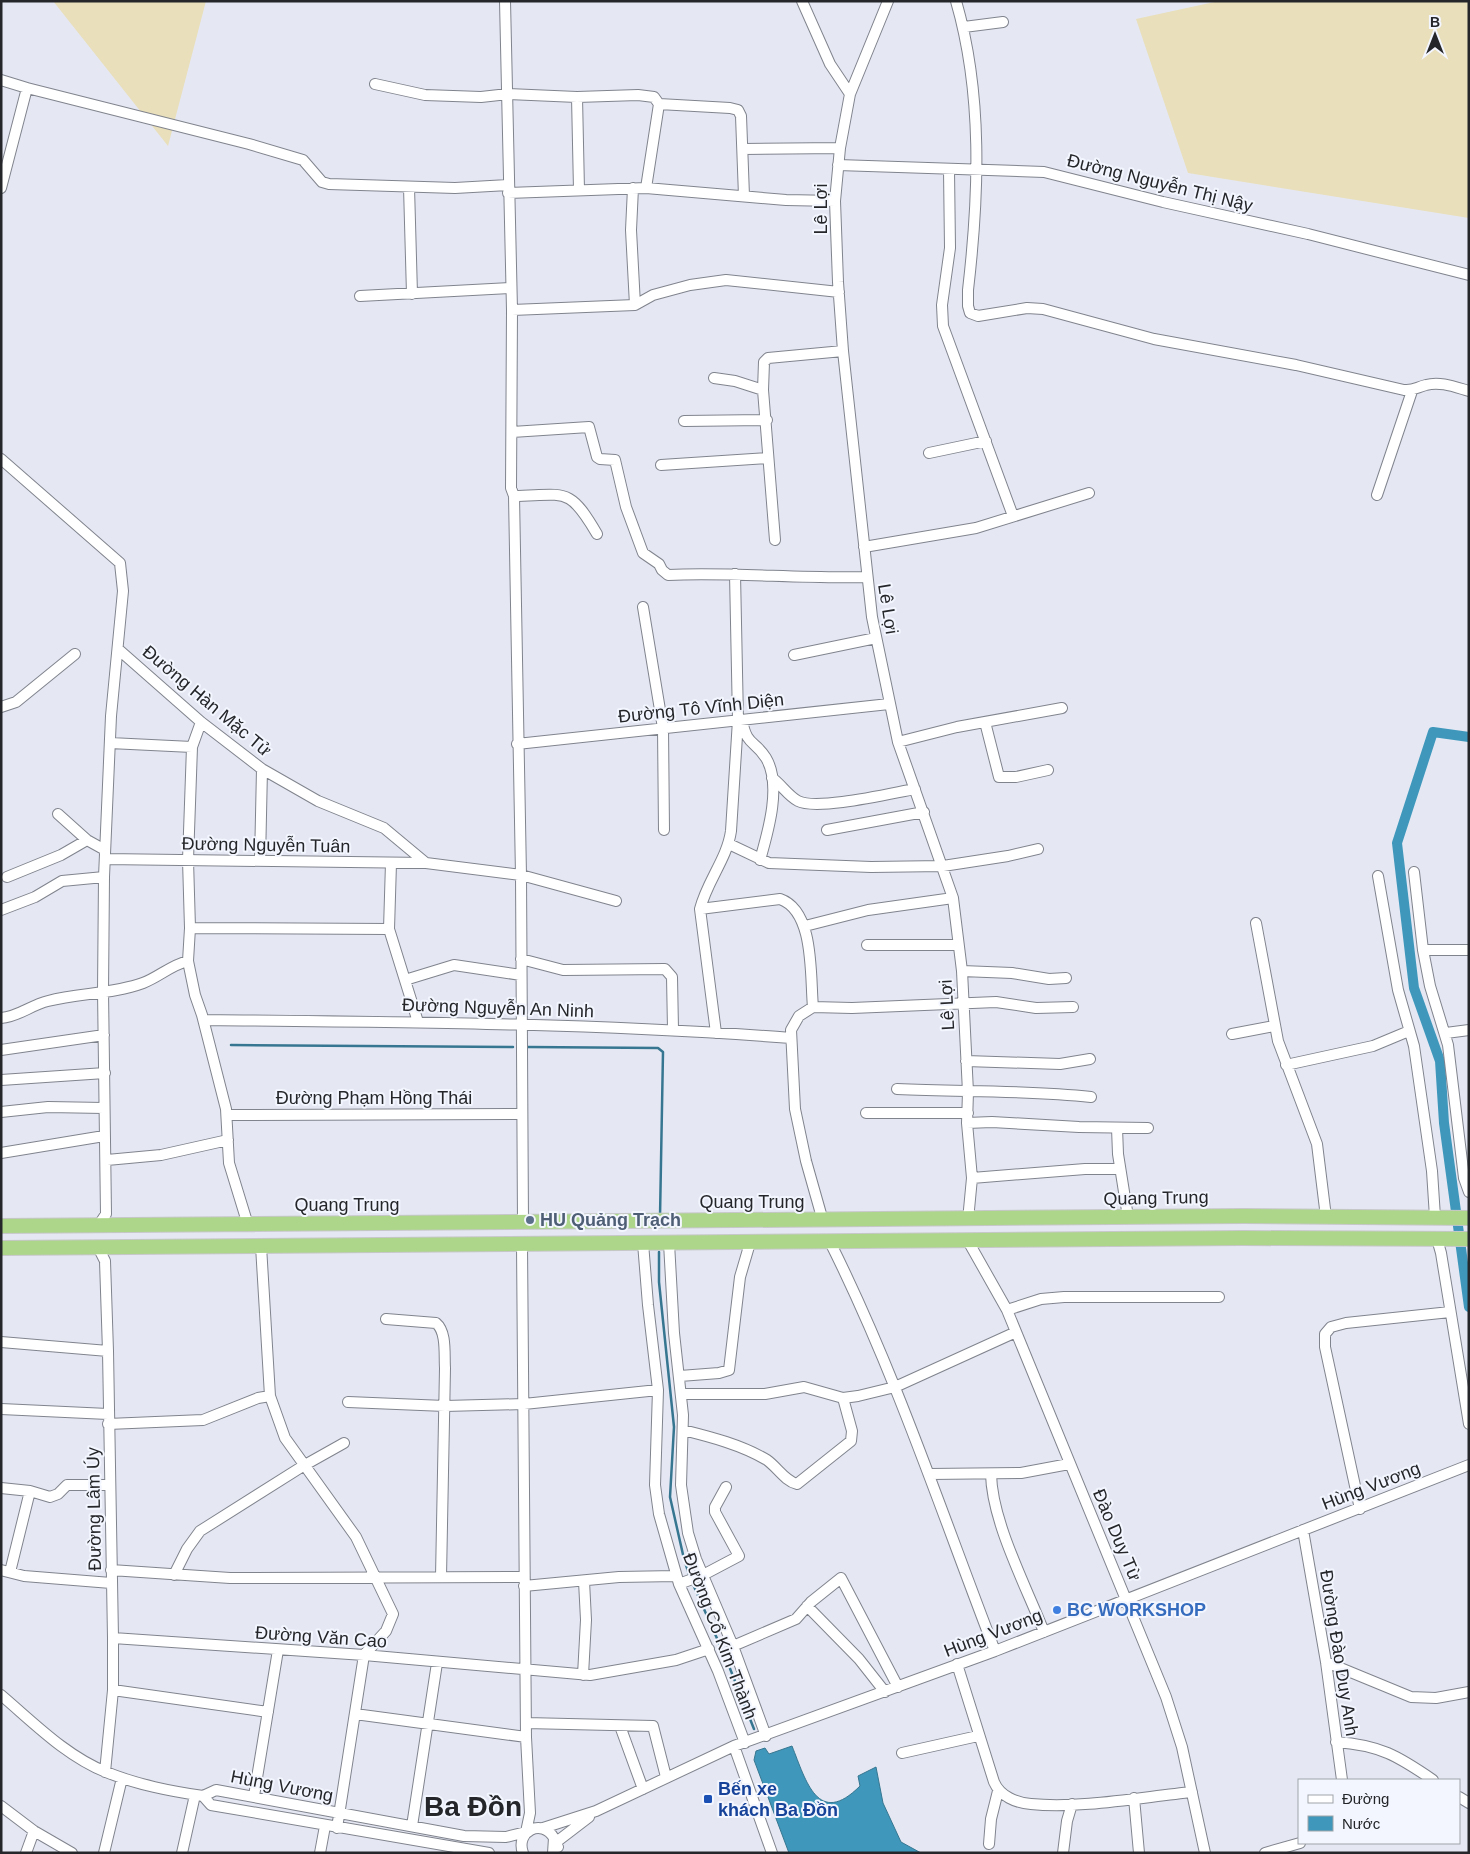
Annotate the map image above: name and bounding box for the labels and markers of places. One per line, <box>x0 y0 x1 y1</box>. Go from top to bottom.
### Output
place label: HU Quảng Trạch <box>540 1210 681 1230</box>
marker: HU Quảng Trạch <box>524 1214 536 1226</box>
place label: BC WORKSHOP <box>1067 1600 1206 1620</box>
marker: BC WORKSHOP <box>1051 1604 1063 1616</box>
place label: Bến xe khách Ba Đồn <box>718 1779 838 1820</box>
marker: Bến xe khách Ba Đồn <box>702 1793 714 1805</box>

